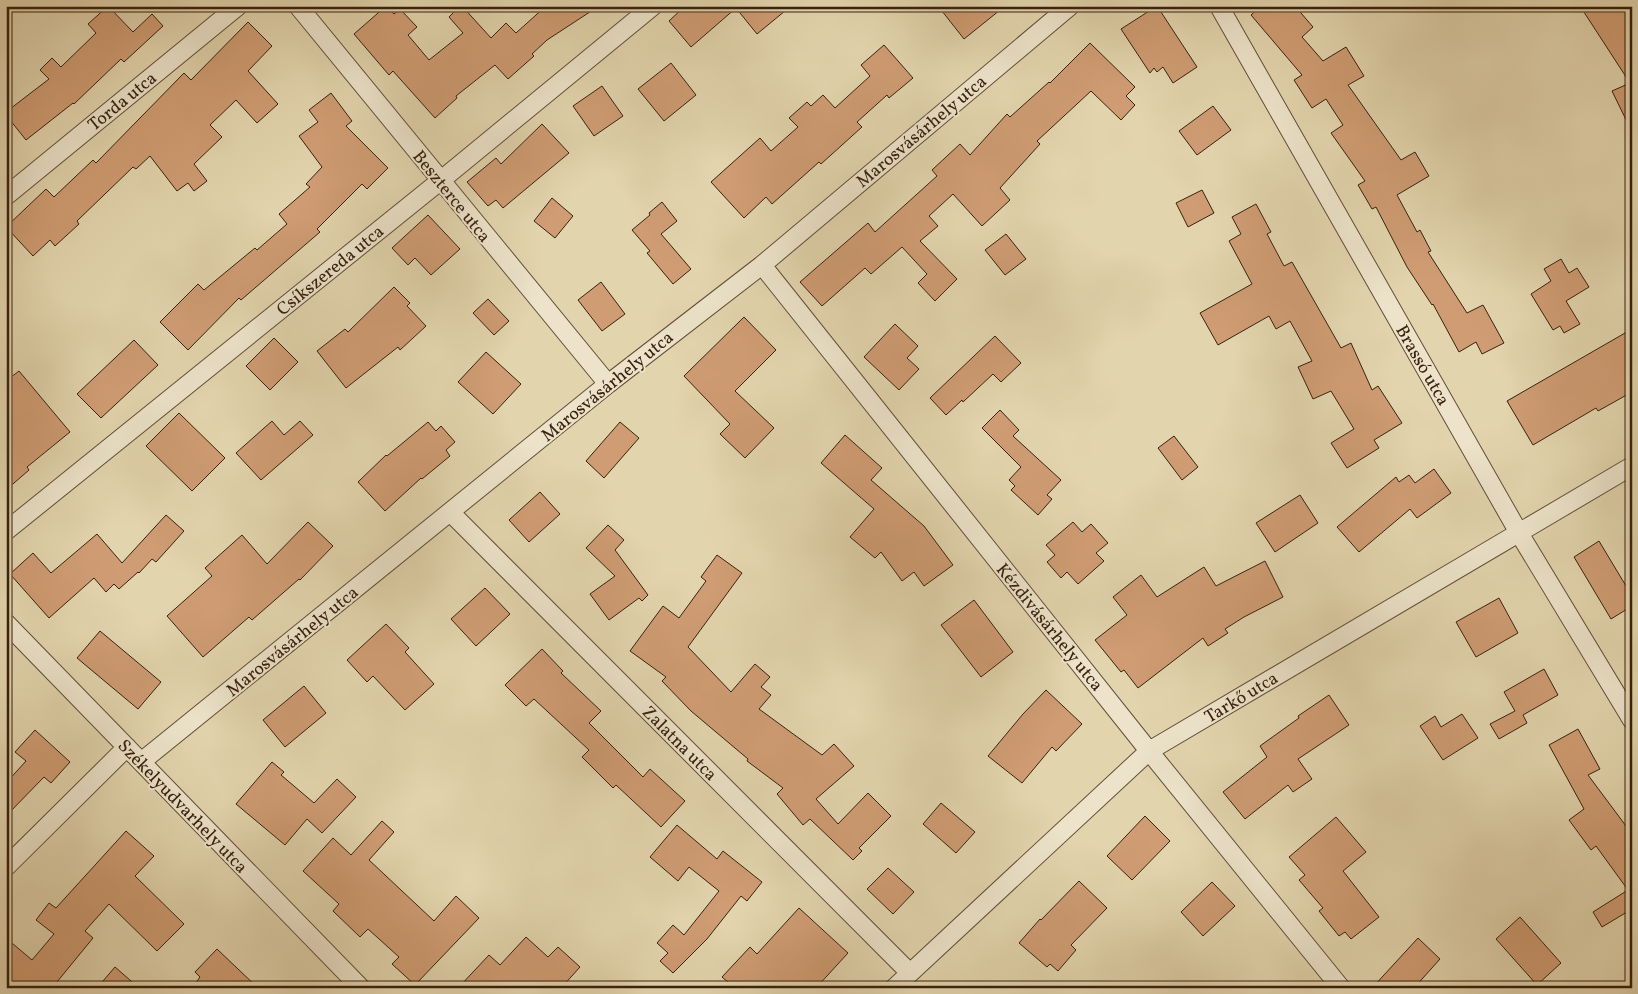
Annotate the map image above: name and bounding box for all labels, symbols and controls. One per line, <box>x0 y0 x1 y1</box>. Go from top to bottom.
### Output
street label: Torda utca <box>83 67 163 138</box>
street label: Marosvásárhely utca <box>851 70 993 194</box>
street label: Beszterce utca <box>406 145 496 248</box>
street label: Csíkszereda utca <box>272 220 390 322</box>
street label: Brassó utca <box>1388 321 1455 411</box>
street label: Marosvásárhely utca <box>537 326 679 448</box>
street label: Kézdivásárhely utca <box>989 559 1108 697</box>
street label: Marosvásárhely utca <box>222 581 364 703</box>
street label: Tarkő utca <box>1200 666 1283 730</box>
street label: Zalatna utca <box>636 701 722 787</box>
street label: Székelyudvarhely utca <box>111 734 253 880</box>

